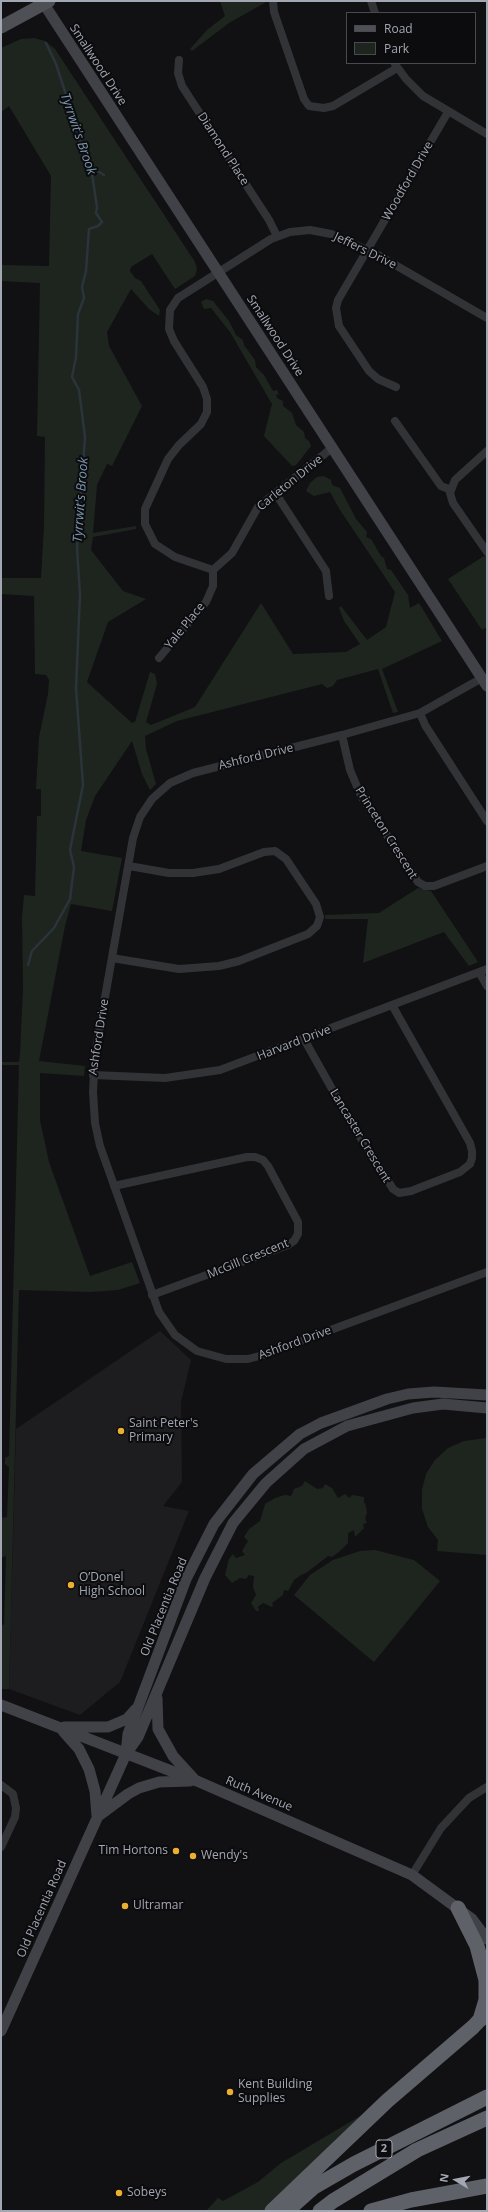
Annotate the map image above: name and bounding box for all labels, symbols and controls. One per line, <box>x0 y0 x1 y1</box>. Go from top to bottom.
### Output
legend <box>346 12 476 64</box>
text: Road <box>384 20 413 37</box>
street label: Smallwood Drive <box>66 22 130 108</box>
text: Park <box>384 40 409 57</box>
water label: Tyrrwit's Brook <box>57 91 99 177</box>
street label: Diamond Place <box>194 110 252 188</box>
street label: Woodford Drive <box>380 139 436 223</box>
street label: Jeffers Drive <box>331 230 399 272</box>
street label: Smallwood Drive <box>243 293 307 379</box>
street label: Carleton Drive <box>254 452 326 514</box>
water label: Tyrrwit's Brook <box>70 457 92 543</box>
street label: Yale Place <box>162 600 208 652</box>
street label: Ashford Drive <box>217 741 295 773</box>
street label: Princeton Crescent <box>352 784 420 882</box>
street label: Ashford Drive <box>86 998 112 1076</box>
street label: Harvard Drive <box>255 1022 333 1064</box>
street label: Lancaster Crescent <box>326 1087 394 1185</box>
street label: McGill Crescent <box>205 1236 291 1282</box>
street label: Ashford Drive <box>257 1323 333 1363</box>
place label: Saint Peter's Primary <box>129 1417 198 1445</box>
marker: Saint Peter's Primary <box>116 1426 126 1436</box>
street label: Old Placentia Road <box>138 1555 190 1659</box>
place label: O’Donel High School <box>79 1571 145 1599</box>
marker: O’Donel High School <box>66 1580 76 1590</box>
street label: Ruth Avenue <box>223 1773 295 1815</box>
place label: Tim Hortons <box>99 1844 168 1858</box>
marker: Tim Hortons <box>171 1846 181 1856</box>
place label: Wendy's <box>201 1849 248 1863</box>
marker: Wendy's <box>188 1851 198 1861</box>
street label: Old Placentia Road <box>14 1858 70 1960</box>
place label: Ultramar <box>133 1899 183 1913</box>
marker: Ultramar <box>120 1901 130 1911</box>
place label: Kent Building Supplies <box>238 2078 312 2106</box>
marker: Kent Building Supplies <box>225 2087 235 2097</box>
road number: 2 <box>376 2140 392 2158</box>
north arrow <box>436 2160 476 2200</box>
text: N <box>436 2172 452 2184</box>
place label: Sobeys <box>127 2186 167 2200</box>
marker: Sobeys <box>114 2188 124 2198</box>

